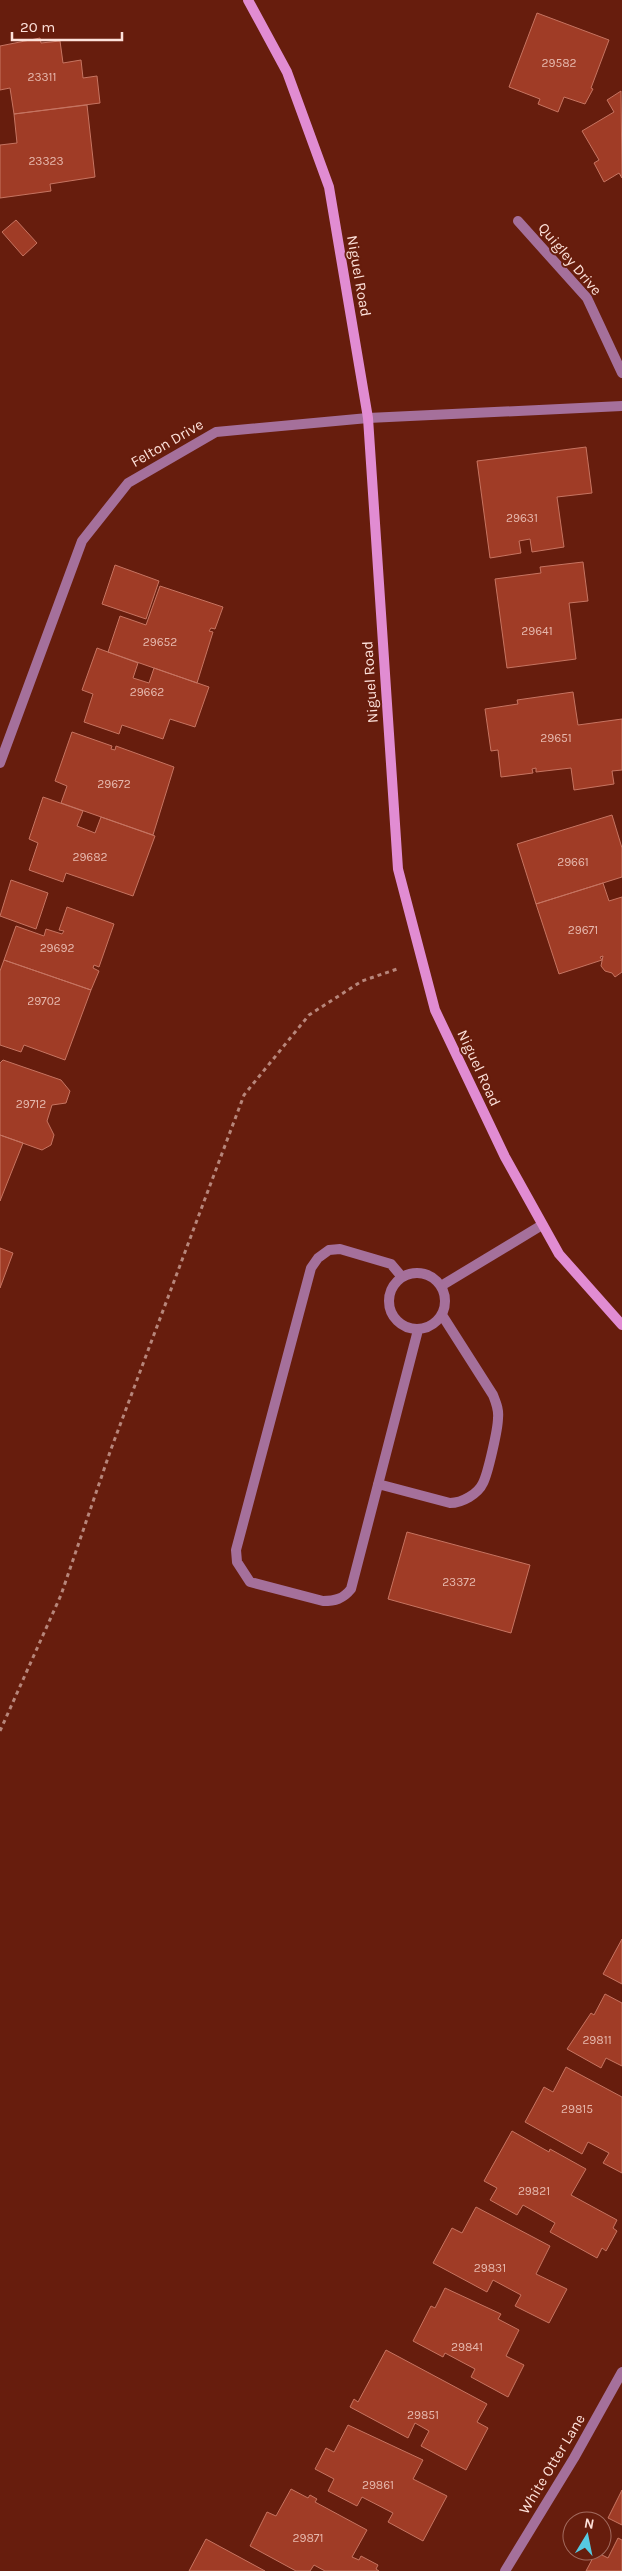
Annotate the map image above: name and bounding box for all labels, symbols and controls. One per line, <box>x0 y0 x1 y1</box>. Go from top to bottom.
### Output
scale bar <box>12 10 122 42</box>
text: 20 m <box>20 18 55 36</box>
house number: 29582 <box>541 56 577 70</box>
house number: 23311 <box>27 70 57 84</box>
house number: 23323 <box>28 154 64 168</box>
street label: Quigley Drive <box>534 219 606 299</box>
street label: Niguel Road <box>343 234 375 318</box>
street label: Felton Drive <box>128 415 206 471</box>
house number: 29631 <box>506 511 538 525</box>
house number: 29641 <box>521 624 553 638</box>
house number: 29652 <box>143 635 177 649</box>
street label: Niguel Road <box>358 640 382 724</box>
house number: 29662 <box>130 685 164 699</box>
house number: 29651 <box>540 731 572 745</box>
house number: 29672 <box>97 777 131 791</box>
house number: 29682 <box>72 850 108 864</box>
house number: 29661 <box>557 855 589 869</box>
house number: 29671 <box>568 923 598 937</box>
house number: 29692 <box>40 941 74 955</box>
house number: 29702 <box>27 994 61 1008</box>
street label: Niguel Road <box>453 1027 505 1109</box>
house number: 29712 <box>16 1097 46 1111</box>
house number: 23372 <box>442 1575 476 1589</box>
house number: 29811 <box>582 2033 612 2047</box>
house number: 29815 <box>561 2102 593 2116</box>
house number: 29821 <box>518 2184 550 2198</box>
house number: 29831 <box>474 2261 506 2275</box>
house number: 29841 <box>451 2340 483 2354</box>
house number: 29851 <box>407 2408 439 2422</box>
street label: White Otter Lane <box>515 2411 589 2517</box>
house number: 29861 <box>362 2478 394 2492</box>
north arrow <box>562 2511 612 2561</box>
text: N <box>583 2514 596 2533</box>
house number: 29871 <box>293 2531 323 2545</box>

